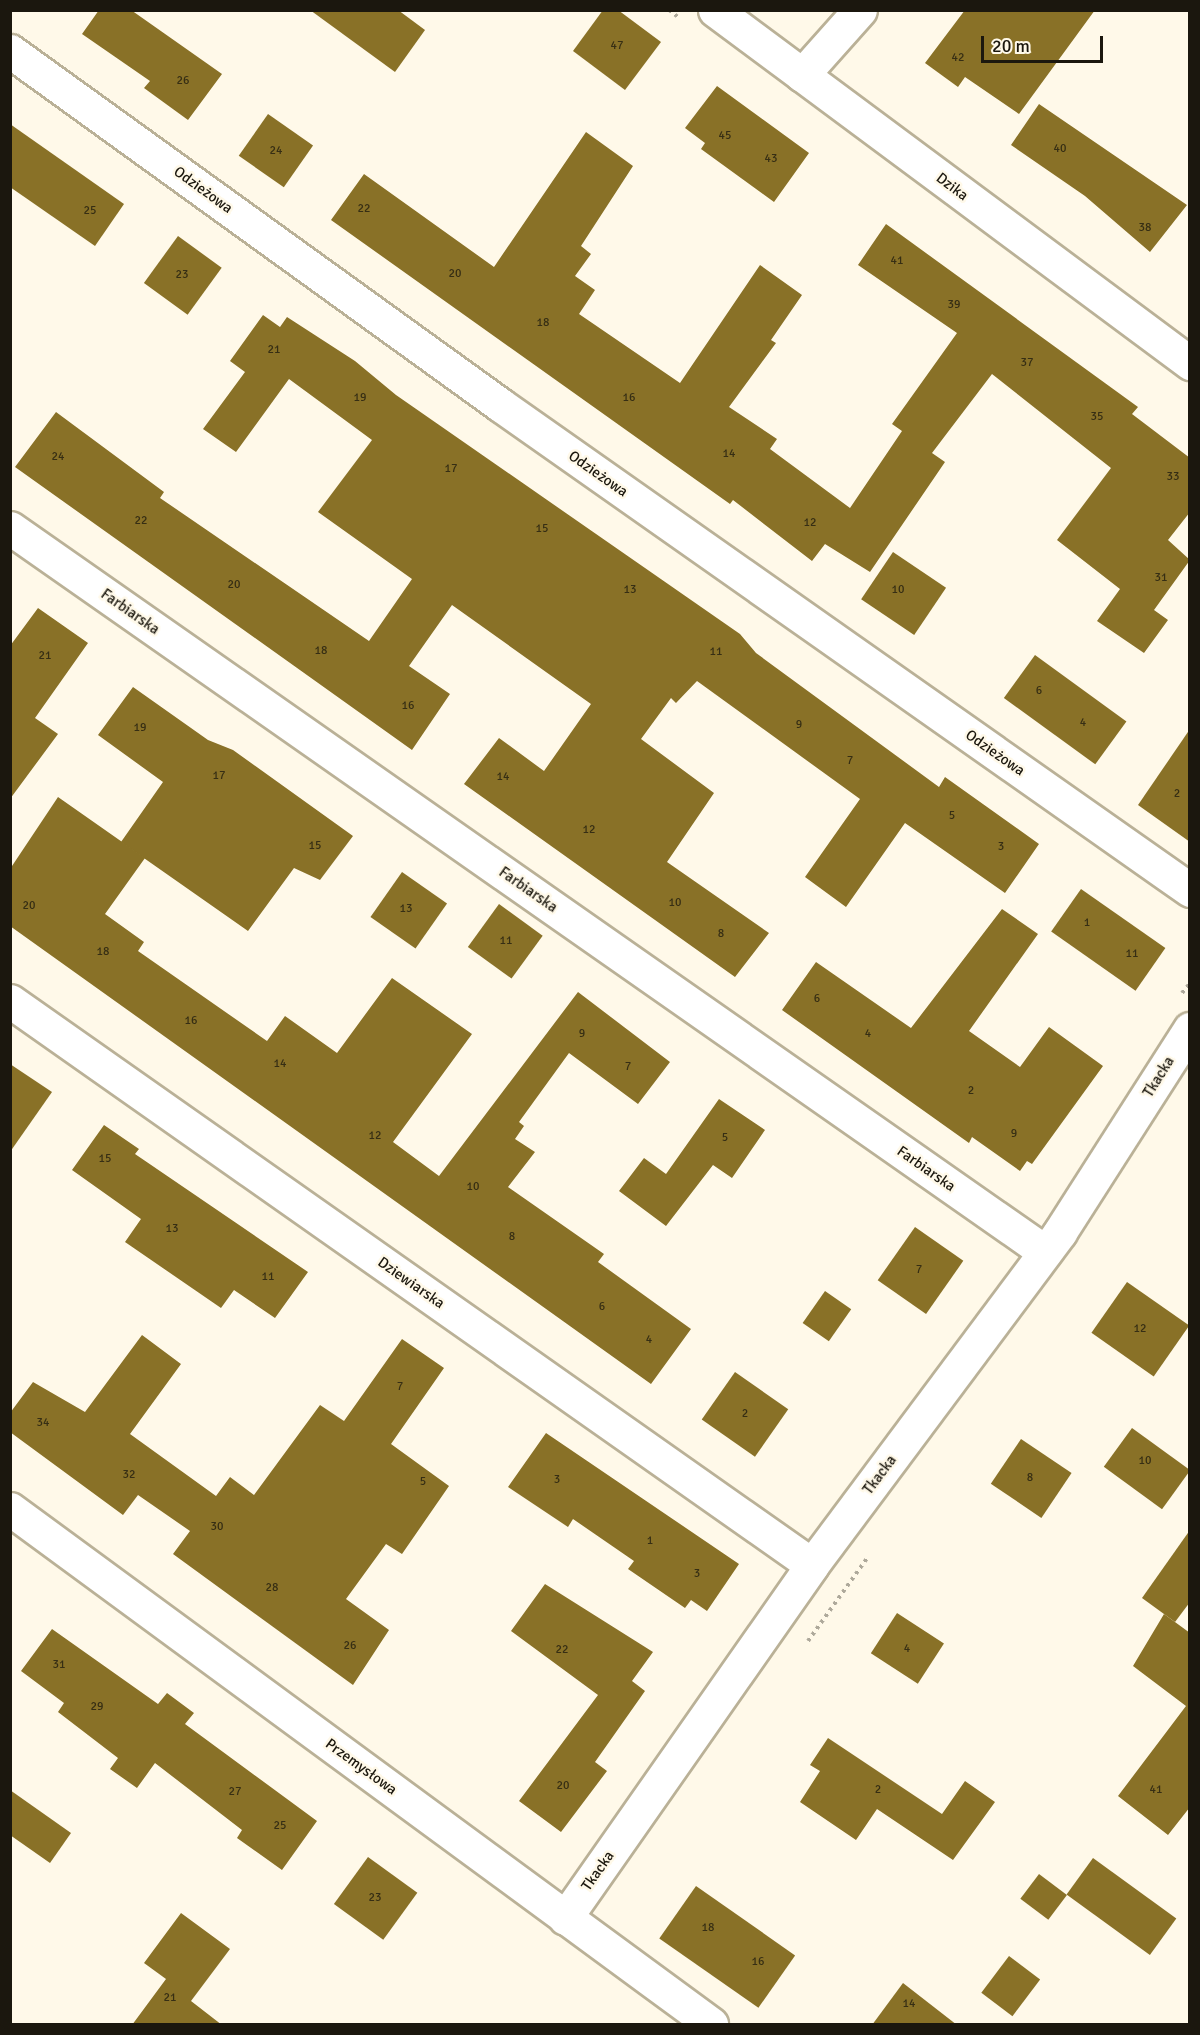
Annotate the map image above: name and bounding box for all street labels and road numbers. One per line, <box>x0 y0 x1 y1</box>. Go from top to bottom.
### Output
street label: Odzieżowa <box>170 163 236 217</box>
street label: Dzika <box>932 169 972 205</box>
street label: Odzieżowa <box>565 447 631 501</box>
street label: Farbiarska <box>97 585 163 639</box>
street label: Odzieżowa <box>962 726 1028 780</box>
street label: Farbiarska <box>495 863 561 917</box>
street label: Tkacka <box>1140 1053 1178 1101</box>
street label: Farbiarska <box>893 1142 959 1196</box>
street label: Dziewiarska <box>374 1253 448 1313</box>
street label: Tkacka <box>859 1452 901 1498</box>
street label: Przemysłowa <box>322 1735 400 1799</box>
street label: Tkacka <box>578 1848 618 1894</box>

